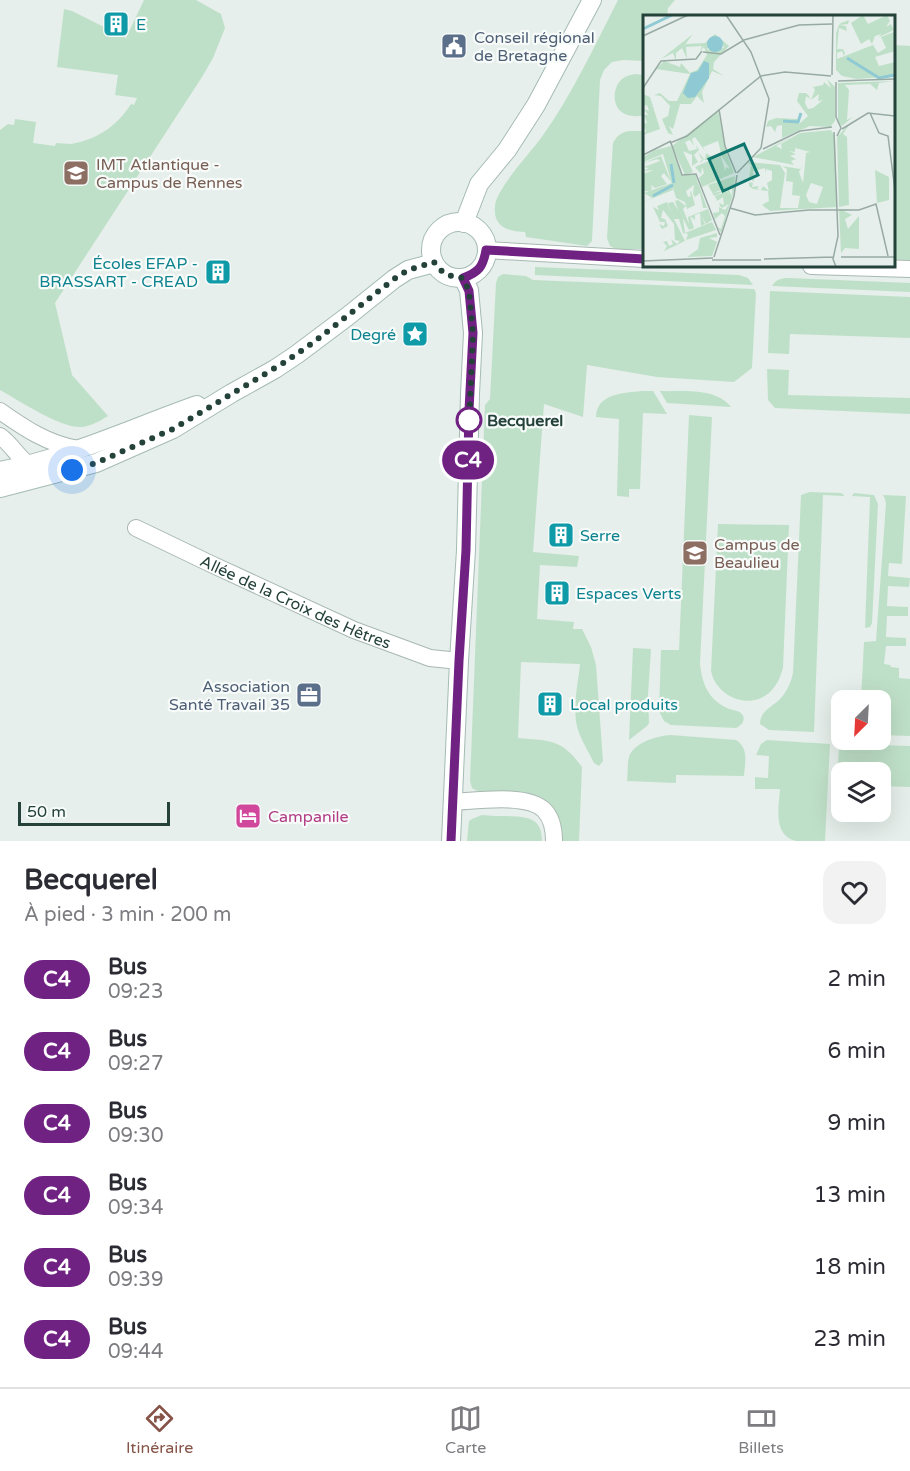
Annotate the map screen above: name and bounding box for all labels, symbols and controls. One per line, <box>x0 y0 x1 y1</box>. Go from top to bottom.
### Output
building icon: E <box>101 9 131 39</box>
place label: E <box>136 15 146 35</box>
inset map <box>643 15 895 267</box>
place label: Conseil régional de Bretagne <box>474 28 595 66</box>
public building icon: Conseil régional de Bretagne <box>439 31 469 61</box>
place label: IMT Atlantique - Campus de Rennes <box>96 155 242 193</box>
school or university icon: IMT Atlantique - Campus de Rennes <box>61 158 91 188</box>
place label: Écoles EFAP - BRASSART - CREAD <box>39 254 198 292</box>
building icon: Écoles EFAP - BRASSART - CREAD <box>203 257 233 287</box>
place icon: Degré <box>400 319 430 349</box>
place label: Degré <box>350 325 396 345</box>
marker: Becquerel <box>456 407 482 433</box>
place label: Becquerel <box>487 411 563 431</box>
line badge: C4 <box>441 440 495 480</box>
text: C4 <box>454 448 482 473</box>
your location <box>57 455 87 485</box>
building icon: Serre <box>546 520 576 550</box>
place label: Serre <box>580 526 620 546</box>
place label: Campus de Beaulieu <box>714 535 800 573</box>
school or university icon: Campus de Beaulieu <box>680 538 710 568</box>
street label: Allée de la Croix des Hêtres <box>197 551 393 654</box>
building icon: Espaces Verts <box>542 578 572 608</box>
place label: Espaces Verts <box>576 584 681 604</box>
place label: Association Santé Travail 35 <box>169 677 290 715</box>
office icon: Association Santé Travail 35 <box>294 680 324 710</box>
building icon: Local produits <box>535 689 565 719</box>
north arrow <box>831 690 891 750</box>
map controls <box>831 690 891 822</box>
place label: Local produits <box>570 695 678 715</box>
button: layers <box>831 762 891 822</box>
scale bar <box>18 799 170 826</box>
hotel icon: Campanile <box>233 801 263 831</box>
text: 50 m <box>27 802 66 822</box>
place label: Campanile <box>268 807 349 827</box>
button: heart <box>823 861 886 924</box>
text: Becquerel <box>24 863 158 897</box>
text: À pied · 3 min · 200 m <box>24 903 231 927</box>
text: Bus <box>108 954 147 980</box>
text: 2 min <box>827 966 886 992</box>
text: C4 <box>43 967 71 992</box>
text: 09:23 <box>108 980 163 1004</box>
text: Bus <box>108 1026 147 1052</box>
text: 6 min <box>827 1038 886 1064</box>
text: C4 <box>43 1039 71 1064</box>
text: 09:27 <box>108 1052 163 1076</box>
text: Bus <box>108 1098 147 1124</box>
text: 9 min <box>827 1110 886 1136</box>
text: C4 <box>43 1111 71 1136</box>
text: 09:30 <box>108 1124 163 1148</box>
text: Bus <box>108 1170 147 1196</box>
text: 13 min <box>814 1182 886 1208</box>
text: C4 <box>43 1183 71 1208</box>
text: 09:34 <box>108 1196 163 1220</box>
text: Bus <box>108 1242 147 1268</box>
text: 18 min <box>814 1254 886 1280</box>
text: C4 <box>43 1255 71 1280</box>
text: 09:39 <box>108 1268 163 1292</box>
text: Bus <box>108 1314 147 1340</box>
text: 23 min <box>814 1326 886 1352</box>
text: C4 <box>43 1327 71 1352</box>
text: 09:44 <box>108 1340 163 1364</box>
tab: Itinéraire <box>126 1402 193 1458</box>
tab: Carte <box>445 1402 486 1458</box>
tab: Billets <box>738 1402 784 1458</box>

